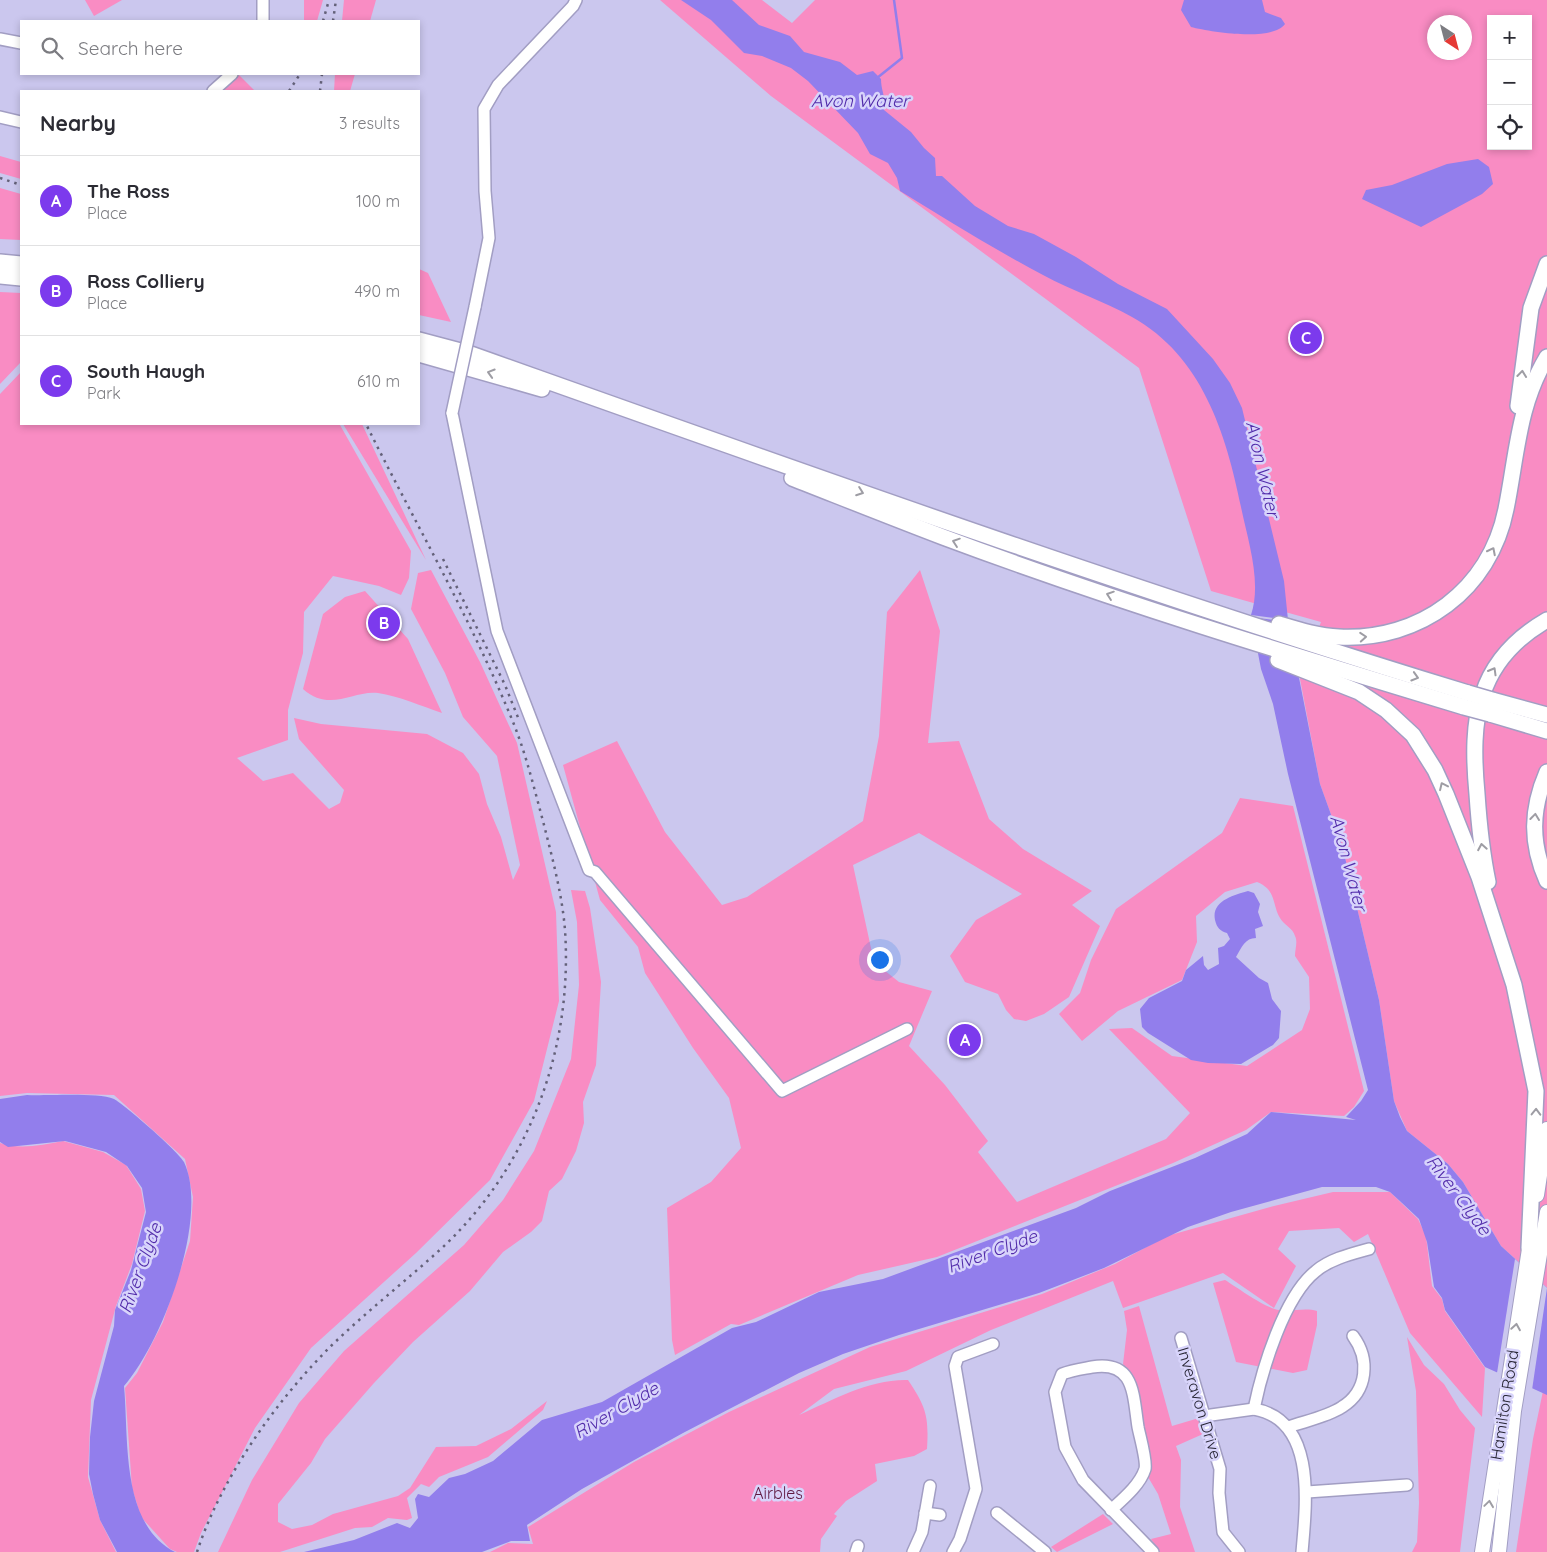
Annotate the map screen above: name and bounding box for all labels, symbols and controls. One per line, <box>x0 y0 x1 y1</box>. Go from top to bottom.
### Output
north arrow <box>1427 15 1472 60</box>
map controls <box>1487 15 1532 150</box>
button: + <box>1487 15 1532 60</box>
search box <box>20 20 420 75</box>
icon: search <box>38 34 66 62</box>
text: Search here <box>78 36 183 60</box>
button: − <box>1487 60 1532 105</box>
water label: Avon Water <box>811 89 911 112</box>
button: locate <box>1487 105 1532 150</box>
text: Nearby <box>40 110 116 136</box>
text: 3 results <box>339 113 400 133</box>
text: The Ross <box>87 179 170 203</box>
text: A <box>51 191 61 211</box>
text: 100 m <box>356 191 400 211</box>
text: Place <box>87 203 127 223</box>
text: Ross Colliery <box>87 269 205 293</box>
text: B <box>51 281 61 301</box>
text: 490 m <box>354 281 400 301</box>
text: Place <box>87 293 127 313</box>
pin: C <box>1290 319 1322 357</box>
text: South Haugh <box>87 359 205 383</box>
one-way arrow <box>487 369 496 379</box>
one-way arrow <box>1516 369 1527 377</box>
text: C <box>51 371 61 391</box>
text: 610 m <box>357 371 400 391</box>
text: Park <box>87 383 121 403</box>
water label: Avon Water <box>1241 419 1286 521</box>
one-way arrow <box>855 486 864 496</box>
one-way arrow <box>953 537 961 547</box>
one-way arrow <box>1486 547 1496 556</box>
one-way arrow <box>1106 591 1115 601</box>
pin: B <box>368 604 400 642</box>
one-way arrow <box>1359 631 1367 642</box>
one-way arrow <box>1486 668 1496 677</box>
one-way arrow <box>1411 671 1419 681</box>
one-way arrow <box>1438 782 1449 791</box>
water label: Avon Water <box>1325 813 1373 915</box>
one-way arrow <box>1529 813 1540 821</box>
one-way arrow <box>1477 843 1487 852</box>
your location <box>867 947 893 973</box>
pin: A <box>949 1021 981 1059</box>
one-way arrow <box>1531 1108 1541 1116</box>
water label: River Clyde <box>1421 1150 1497 1240</box>
water label: River Clyde <box>113 1219 167 1316</box>
water label: River Clyde <box>944 1224 1041 1278</box>
one-way arrow <box>1511 1323 1521 1331</box>
street label: Inveravon Drive <box>1173 1344 1227 1462</box>
street label: Hamilton Road <box>1485 1349 1523 1461</box>
water label: River Clyde <box>569 1376 663 1444</box>
park label: Airbles <box>753 1483 803 1503</box>
one-way arrow <box>1484 1499 1494 1508</box>

